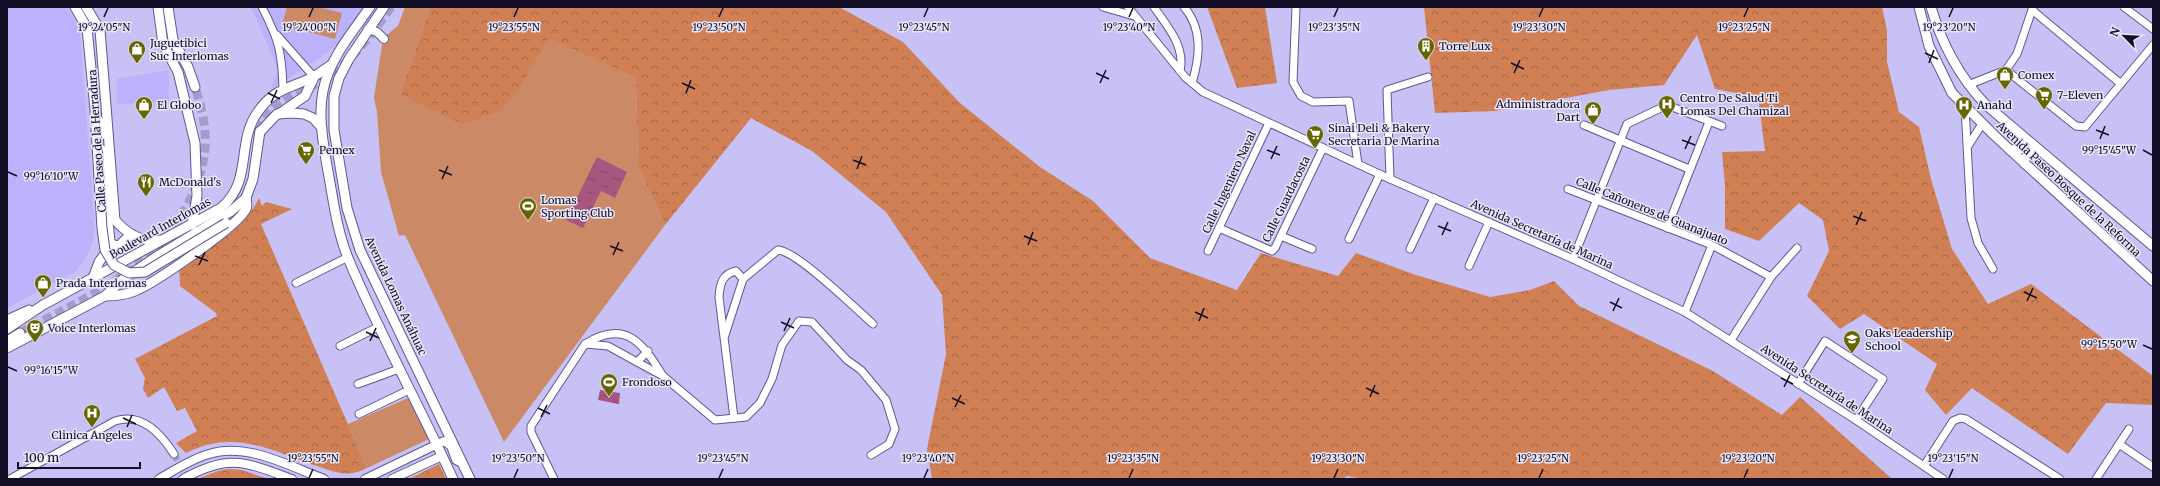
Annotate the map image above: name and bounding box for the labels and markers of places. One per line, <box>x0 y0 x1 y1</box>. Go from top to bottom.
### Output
place label: Juguetibici Suc Interlomas <box>149 36 229 63</box>
building icon: Torre Lux <box>1416 36 1436 61</box>
shop icon: Juguetibici Suc Interlomas <box>127 39 147 64</box>
place label: Torre Lux <box>1439 39 1491 53</box>
shop icon: Comex <box>1995 65 2015 90</box>
place label: Comex <box>2018 68 2055 82</box>
supermarket icon: 7-Eleven <box>2034 85 2054 110</box>
place label: 7-Eleven <box>2057 88 2104 102</box>
place label: Centro De Salud Ti Lomas Del Chamizal <box>1680 91 1789 118</box>
hospital icon: Centro De Salud Ti Lomas Del Chamizal <box>1657 94 1677 119</box>
shop icon: El Globo <box>134 95 154 120</box>
hospital icon: Anahd <box>1954 95 1974 120</box>
place label: Administradora Dart <box>1495 97 1581 124</box>
place label: El Globo <box>157 98 202 112</box>
place label: Anahd <box>1976 98 2012 112</box>
shop icon: Administradora Dart <box>1583 100 1603 125</box>
place label: Sinai Deli & Bakery Secretaria De Marina <box>1328 121 1439 148</box>
supermarket icon: Sinai Deli & Bakery Secretaria De Marina <box>1305 124 1325 149</box>
supermarket icon: Pemex <box>296 140 316 165</box>
place label: Pemex <box>319 143 355 157</box>
restaurant icon: McDonald's <box>136 172 156 197</box>
place label: McDonald's <box>159 175 221 189</box>
place label: Lomas Sporting Club <box>541 193 614 220</box>
sports icon: Lomas Sporting Club <box>518 196 538 221</box>
shop icon: Prada Interlomas <box>33 273 53 298</box>
place label: Prada Interlomas <box>56 276 147 290</box>
theatre icon: Voice Interlomas <box>25 318 45 343</box>
place label: Voice Interlomas <box>47 321 136 335</box>
place label: Oaks Leadership School <box>1865 326 1953 353</box>
school or university icon: Oaks Leadership School <box>1842 329 1862 354</box>
sports icon: Frondoso <box>599 372 619 397</box>
place label: Frondoso <box>622 375 672 389</box>
hospital icon: Clinica Angeles <box>82 403 102 428</box>
place label: Clinica Angeles <box>52 428 132 442</box>

